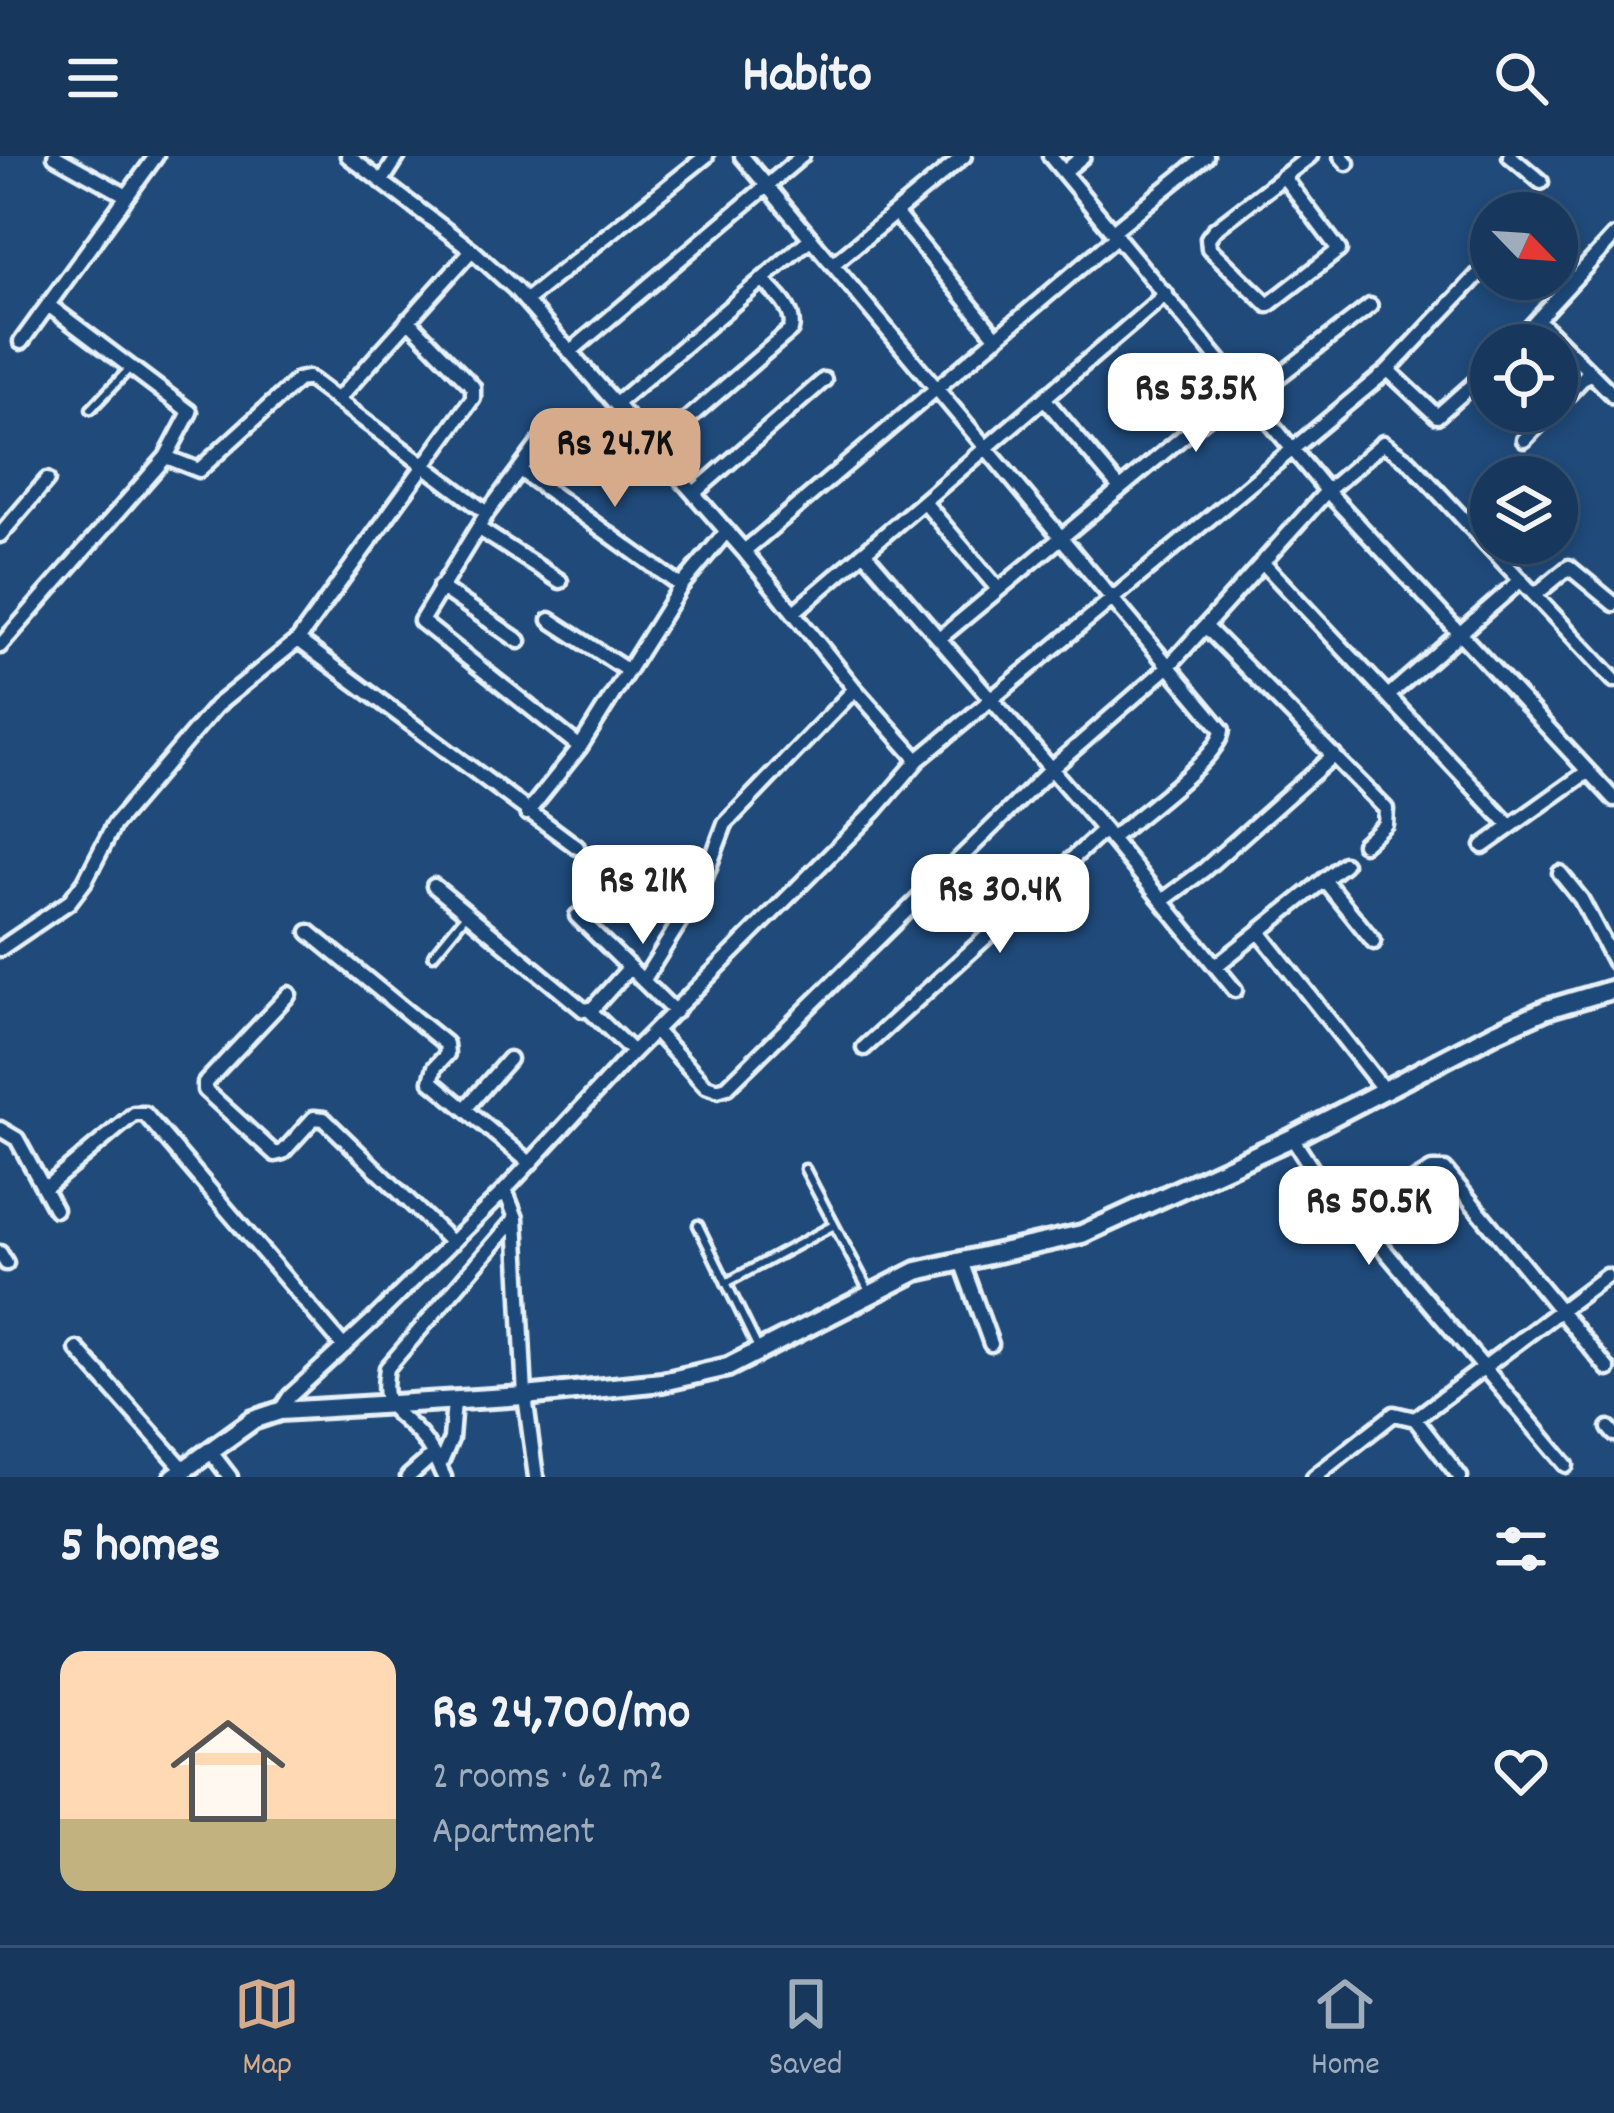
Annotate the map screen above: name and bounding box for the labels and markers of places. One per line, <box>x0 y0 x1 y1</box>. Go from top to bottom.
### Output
pin: Rs 53.5K <box>1072 353 1320 455</box>
pin: Rs 24.7K <box>491 408 739 510</box>
pin: Rs 21K <box>545 845 741 947</box>
pin: Rs 30.4K <box>876 854 1124 956</box>
pin: Rs 50.5K <box>1245 1166 1493 1268</box>

